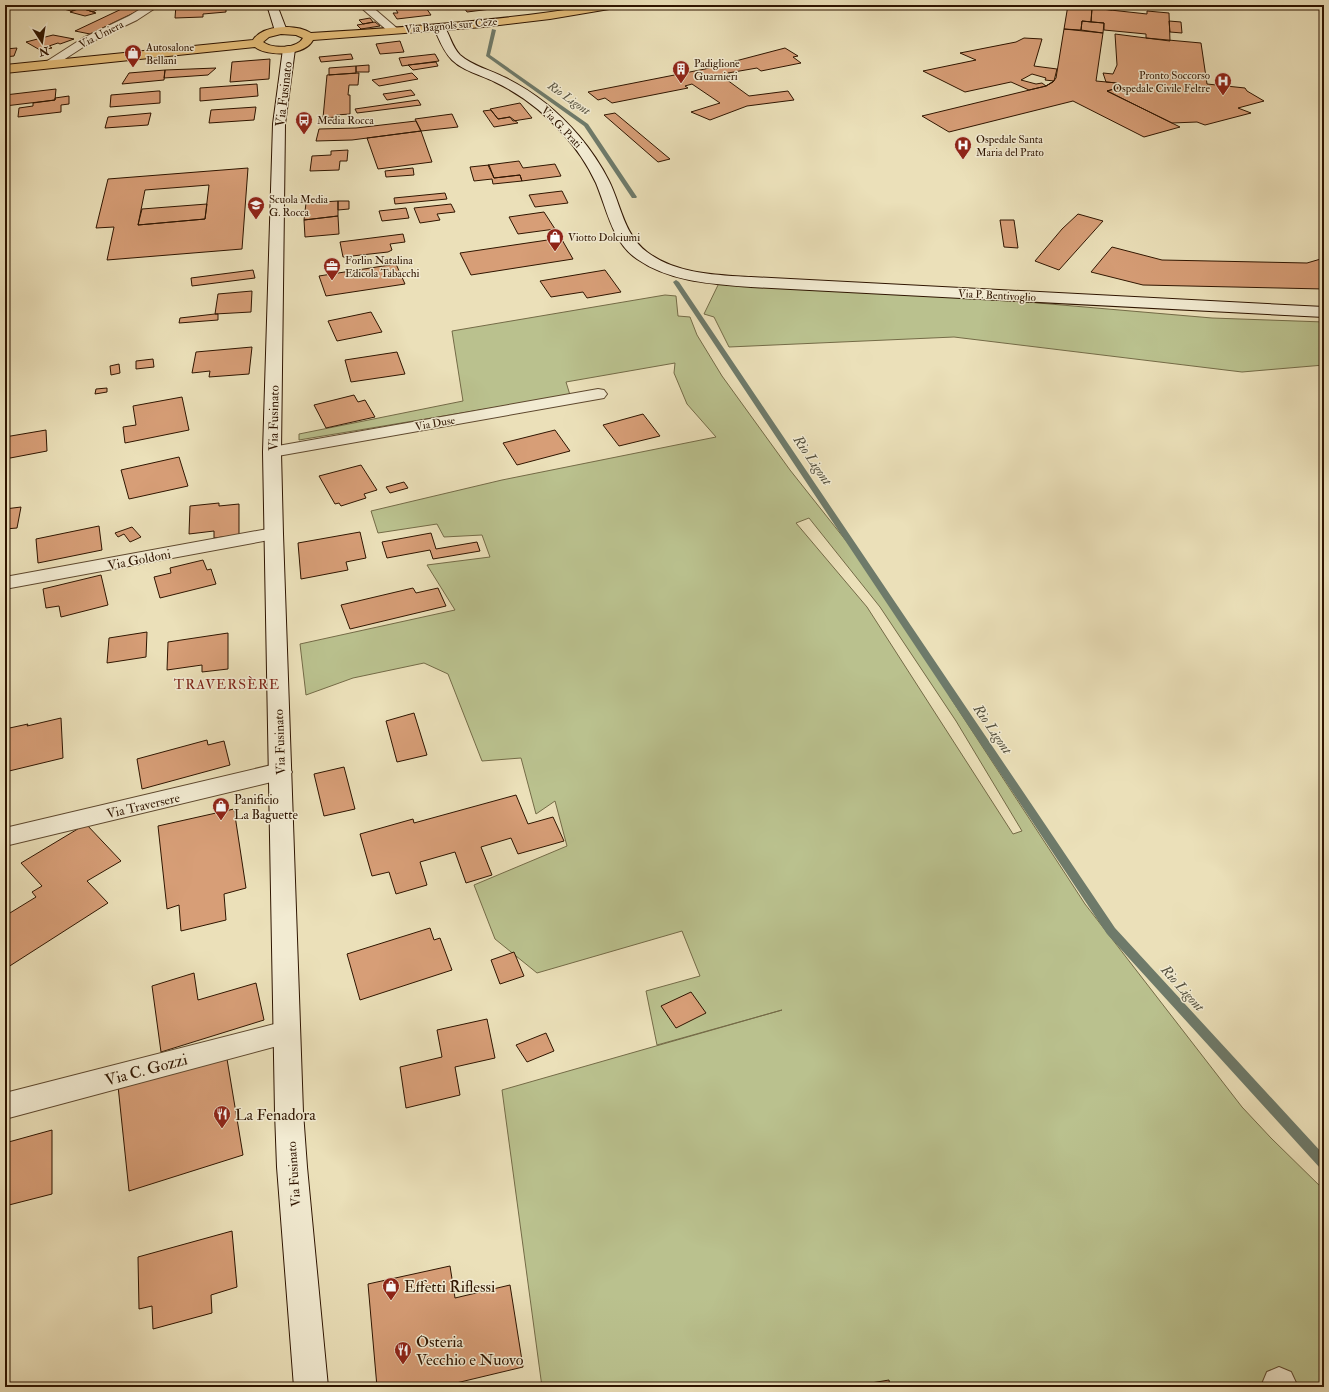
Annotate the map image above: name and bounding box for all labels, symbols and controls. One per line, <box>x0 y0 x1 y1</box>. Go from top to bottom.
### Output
street label: Via Bagnols sur Ceze <box>404 15 498 36</box>
street label: Via Uniera <box>77 17 126 51</box>
north arrow <box>22 22 62 62</box>
place label: Autosalone Bellani <box>145 41 194 67</box>
shop icon: Autosalone Bellani <box>123 43 143 68</box>
text: N <box>37 44 51 59</box>
place label: Padiglione Guarnieri <box>694 57 740 83</box>
building icon: Padiglione Guarnieri <box>671 59 691 84</box>
street label: Via Fusinato <box>272 61 296 128</box>
place label: Pronto Soccorso Ospedale Civile Feltre <box>1113 69 1210 96</box>
hospital icon: Pronto Soccorso Ospedale Civile Feltre <box>1213 71 1233 96</box>
water label: Rio Ligont <box>544 78 593 119</box>
street label: Via G. Prati <box>539 104 585 151</box>
bus stop icon: Media Rocca <box>294 110 314 135</box>
place label: Media Rocca <box>317 114 374 127</box>
place label: Ospedale Santa Maria del Prato <box>976 133 1044 159</box>
hospital icon: Ospedale Santa Maria del Prato <box>953 135 973 160</box>
place label: Scuola Media G. Rocca <box>269 193 329 219</box>
school or university icon: Scuola Media G. Rocca <box>246 195 266 220</box>
shop icon: Viotto Dolciumi <box>545 227 565 252</box>
place label: Viotto Dolciumi <box>568 231 640 244</box>
place label: Forlin Natalina Edicola Tabacchi <box>345 254 420 280</box>
office icon: Forlin Natalina Edicola Tabacchi <box>322 256 342 281</box>
street label: Via P. Bentivoglio <box>958 287 1036 304</box>
street label: Via Fusinato <box>265 385 283 451</box>
street label: Via Duse <box>414 414 457 433</box>
water label: Rio Ligont <box>789 431 836 489</box>
street label: Via Goldoni <box>106 546 173 574</box>
district label: TRAVERSÈRE <box>174 676 280 693</box>
water label: Rio Ligont <box>969 700 1016 758</box>
street label: Via Fusinato <box>271 709 289 775</box>
street label: Via Traversere <box>105 790 182 822</box>
place label: Panificio La Baguette <box>234 792 298 823</box>
shop icon: Panificio La Baguette <box>211 796 231 821</box>
water label: Rio Ligont <box>1157 961 1208 1016</box>
street label: Via C. Gozzi <box>103 1049 190 1091</box>
restaurant icon: La Fenadora <box>212 1104 232 1129</box>
place label: La Fenadora <box>235 1105 316 1125</box>
street label: Via Fusinato <box>284 1141 304 1207</box>
shop icon: Effetti Riflessi <box>381 1276 401 1301</box>
place label: Effetti Riflessi <box>404 1277 495 1297</box>
place label: Osteria Vecchio e Nuovo <box>416 1332 524 1370</box>
restaurant icon: Osteria Vecchio e Nuovo <box>393 1340 413 1365</box>

